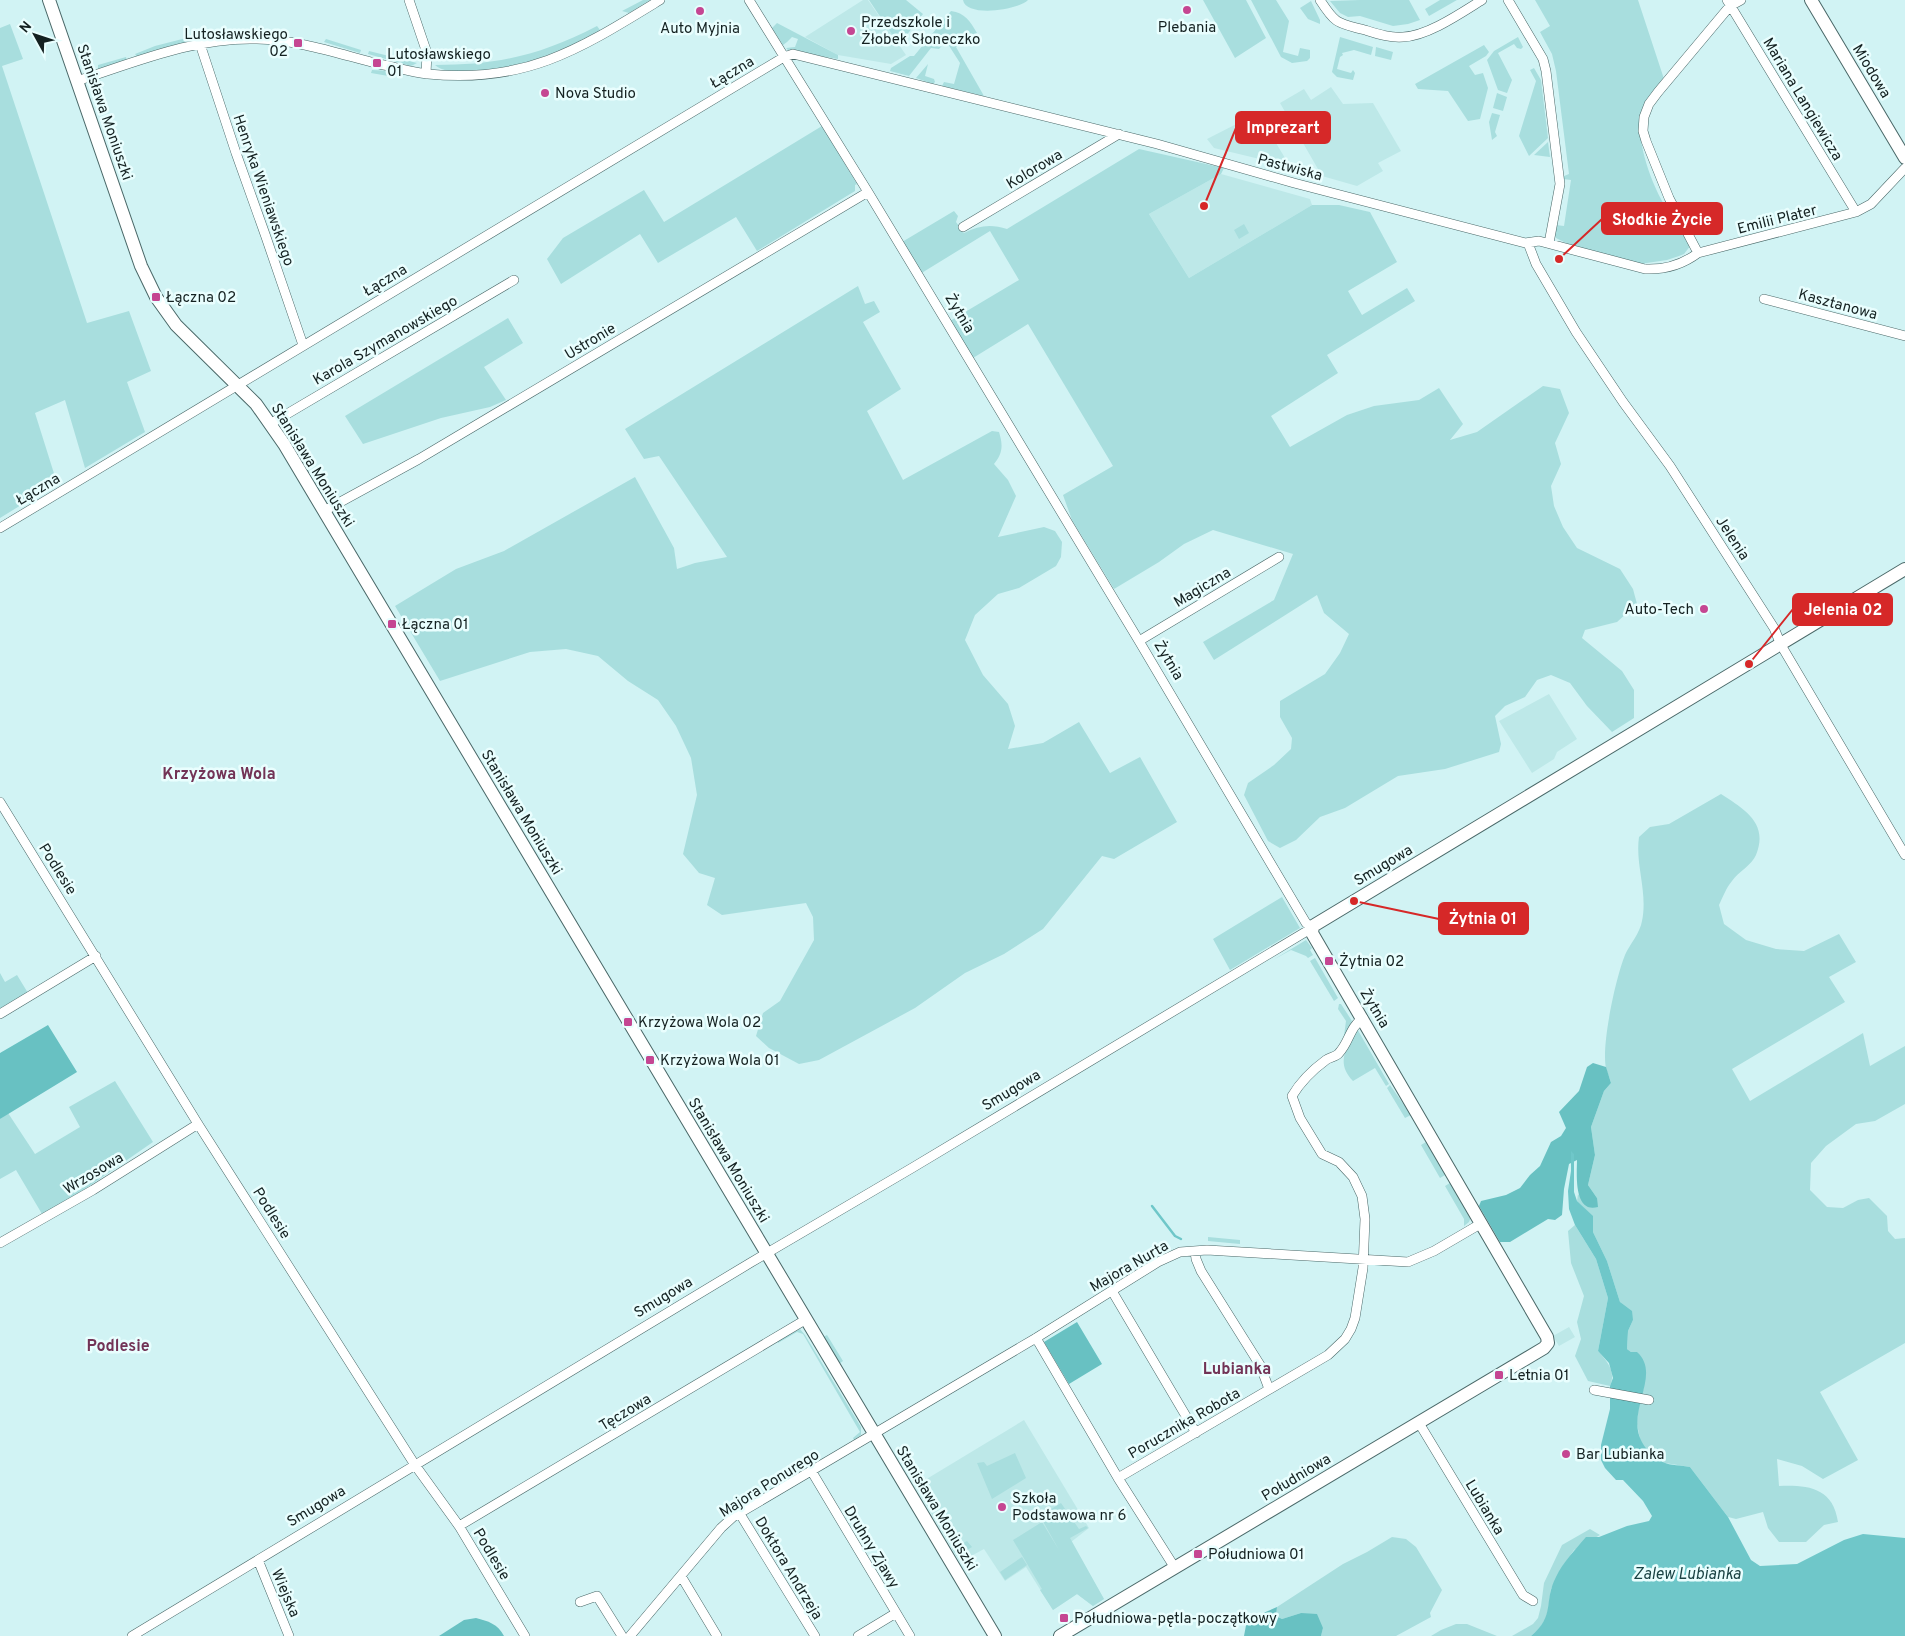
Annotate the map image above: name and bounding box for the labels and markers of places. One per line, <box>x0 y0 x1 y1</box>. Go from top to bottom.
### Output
marker: Plebania <box>1181 4 1193 16</box>
marker: Auto Myjnia <box>694 5 706 17</box>
place label: Przedszkole i Żłobek Słoneczko <box>861 14 980 50</box>
place label: Plebania <box>1158 19 1216 38</box>
place label: Auto Myjnia <box>660 20 740 39</box>
marker: Przedszkole i Żłobek Słoneczko <box>845 25 857 37</box>
place label: Lutosławskiego 02 <box>184 26 288 62</box>
marker: Lutosławskiego 02 <box>292 37 304 49</box>
place label: Lutosławskiego 01 <box>387 46 491 82</box>
marker: Lutosławskiego 01 <box>371 57 383 69</box>
place label: Nova Studio <box>555 85 636 104</box>
marker: Nova Studio <box>539 87 551 99</box>
callout: Imprezart <box>1236 112 1330 143</box>
callout: Słodkie Życie <box>1602 203 1722 234</box>
place label: Łączna 02 <box>166 289 236 308</box>
marker: Łączna 02 <box>150 291 162 303</box>
callout: Jelenia 02 <box>1793 594 1892 625</box>
place label: Auto-Tech <box>1625 601 1694 620</box>
marker: Auto-Tech <box>1698 603 1710 615</box>
place label: Łączna 01 <box>402 616 469 635</box>
marker: Łączna 01 <box>386 618 398 630</box>
callout: Żytnia 01 <box>1439 903 1528 934</box>
place label: Żytnia 02 <box>1339 952 1404 972</box>
marker: Żytnia 02 <box>1323 955 1335 967</box>
place label: Krzyżowa Wola 02 <box>638 1014 761 1033</box>
marker: Krzyżowa Wola 02 <box>622 1016 634 1028</box>
place label: Krzyżowa Wola 01 <box>660 1052 780 1071</box>
marker: Krzyżowa Wola 01 <box>644 1054 656 1066</box>
place label: Letnia 01 <box>1509 1367 1569 1386</box>
marker: Letnia 01 <box>1493 1369 1505 1381</box>
place label: Bar Lubianka <box>1576 1446 1665 1465</box>
marker: Bar Lubianka <box>1560 1448 1572 1460</box>
place label: Szkoła Podstawowa nr 6 <box>1012 1490 1126 1526</box>
marker: Szkoła Podstawowa nr 6 <box>996 1501 1008 1513</box>
place label: Południowa 01 <box>1208 1546 1304 1565</box>
marker: Południowa 01 <box>1192 1548 1204 1560</box>
place label: Południowa-pętla-początkowy <box>1074 1610 1277 1629</box>
marker: Południowa-pętla-początkowy <box>1058 1612 1070 1624</box>

